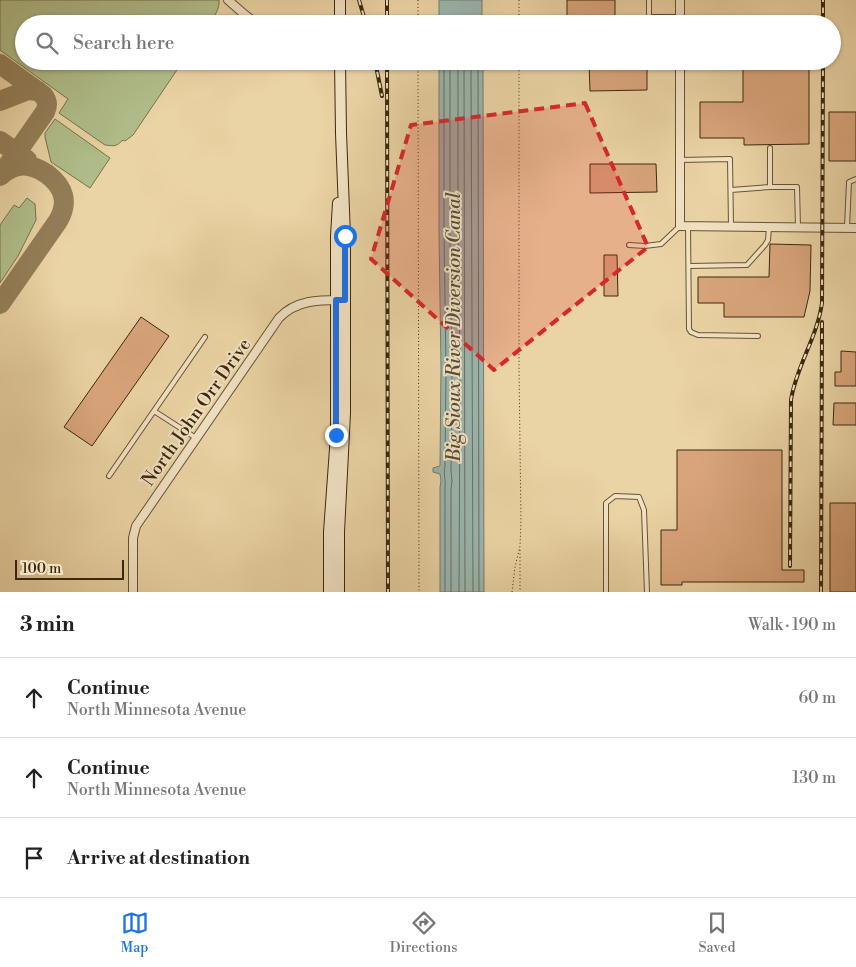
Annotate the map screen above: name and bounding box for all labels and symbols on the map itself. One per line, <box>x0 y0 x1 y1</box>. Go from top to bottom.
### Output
water label: Big Sioux River Diversion Canal <box>442 192 466 463</box>
route start <box>334 225 357 248</box>
street label: North John Orr Drive <box>137 334 256 491</box>
route end <box>325 424 348 447</box>
scale bar <box>15 557 124 580</box>

